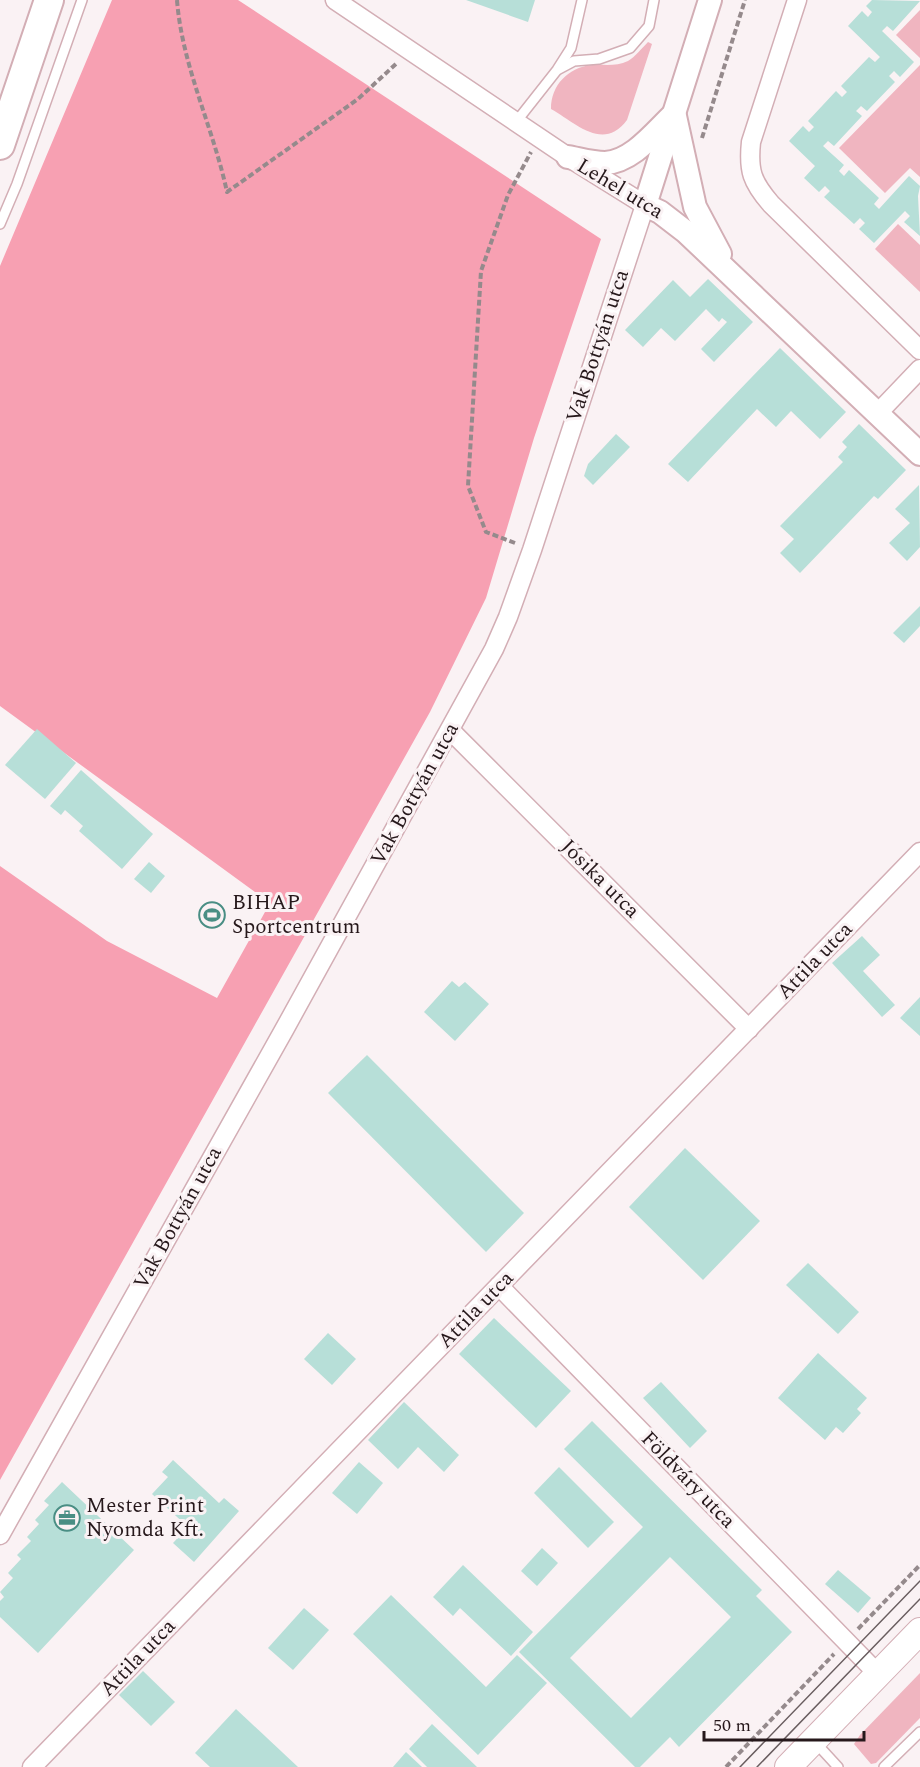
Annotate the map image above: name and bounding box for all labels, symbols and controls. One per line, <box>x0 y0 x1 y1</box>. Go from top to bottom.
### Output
street label: Lehel utca <box>570 150 670 228</box>
street label: Vak Bottyán utca <box>558 265 638 427</box>
street label: Vak Bottyán utca <box>362 716 468 871</box>
street label: Jósika utca <box>553 832 648 927</box>
place label: BIHAP Sportcentrum <box>232 887 361 943</box>
sports icon: BIHAP Sportcentrum <box>197 900 227 930</box>
street label: Attila utca <box>770 914 861 1007</box>
street label: Vak Bottyán utca <box>125 1140 231 1295</box>
street label: Attila utca <box>431 1263 522 1356</box>
street label: Földváry utca <box>633 1424 743 1537</box>
place label: Mester Print Nyomda Kft. <box>86 1490 204 1546</box>
office icon: Mester Print Nyomda Kft. <box>52 1503 82 1533</box>
street label: Attila utca <box>93 1611 184 1704</box>
scale bar <box>704 1704 864 1742</box>
text: 50 m <box>713 1712 751 1739</box>

